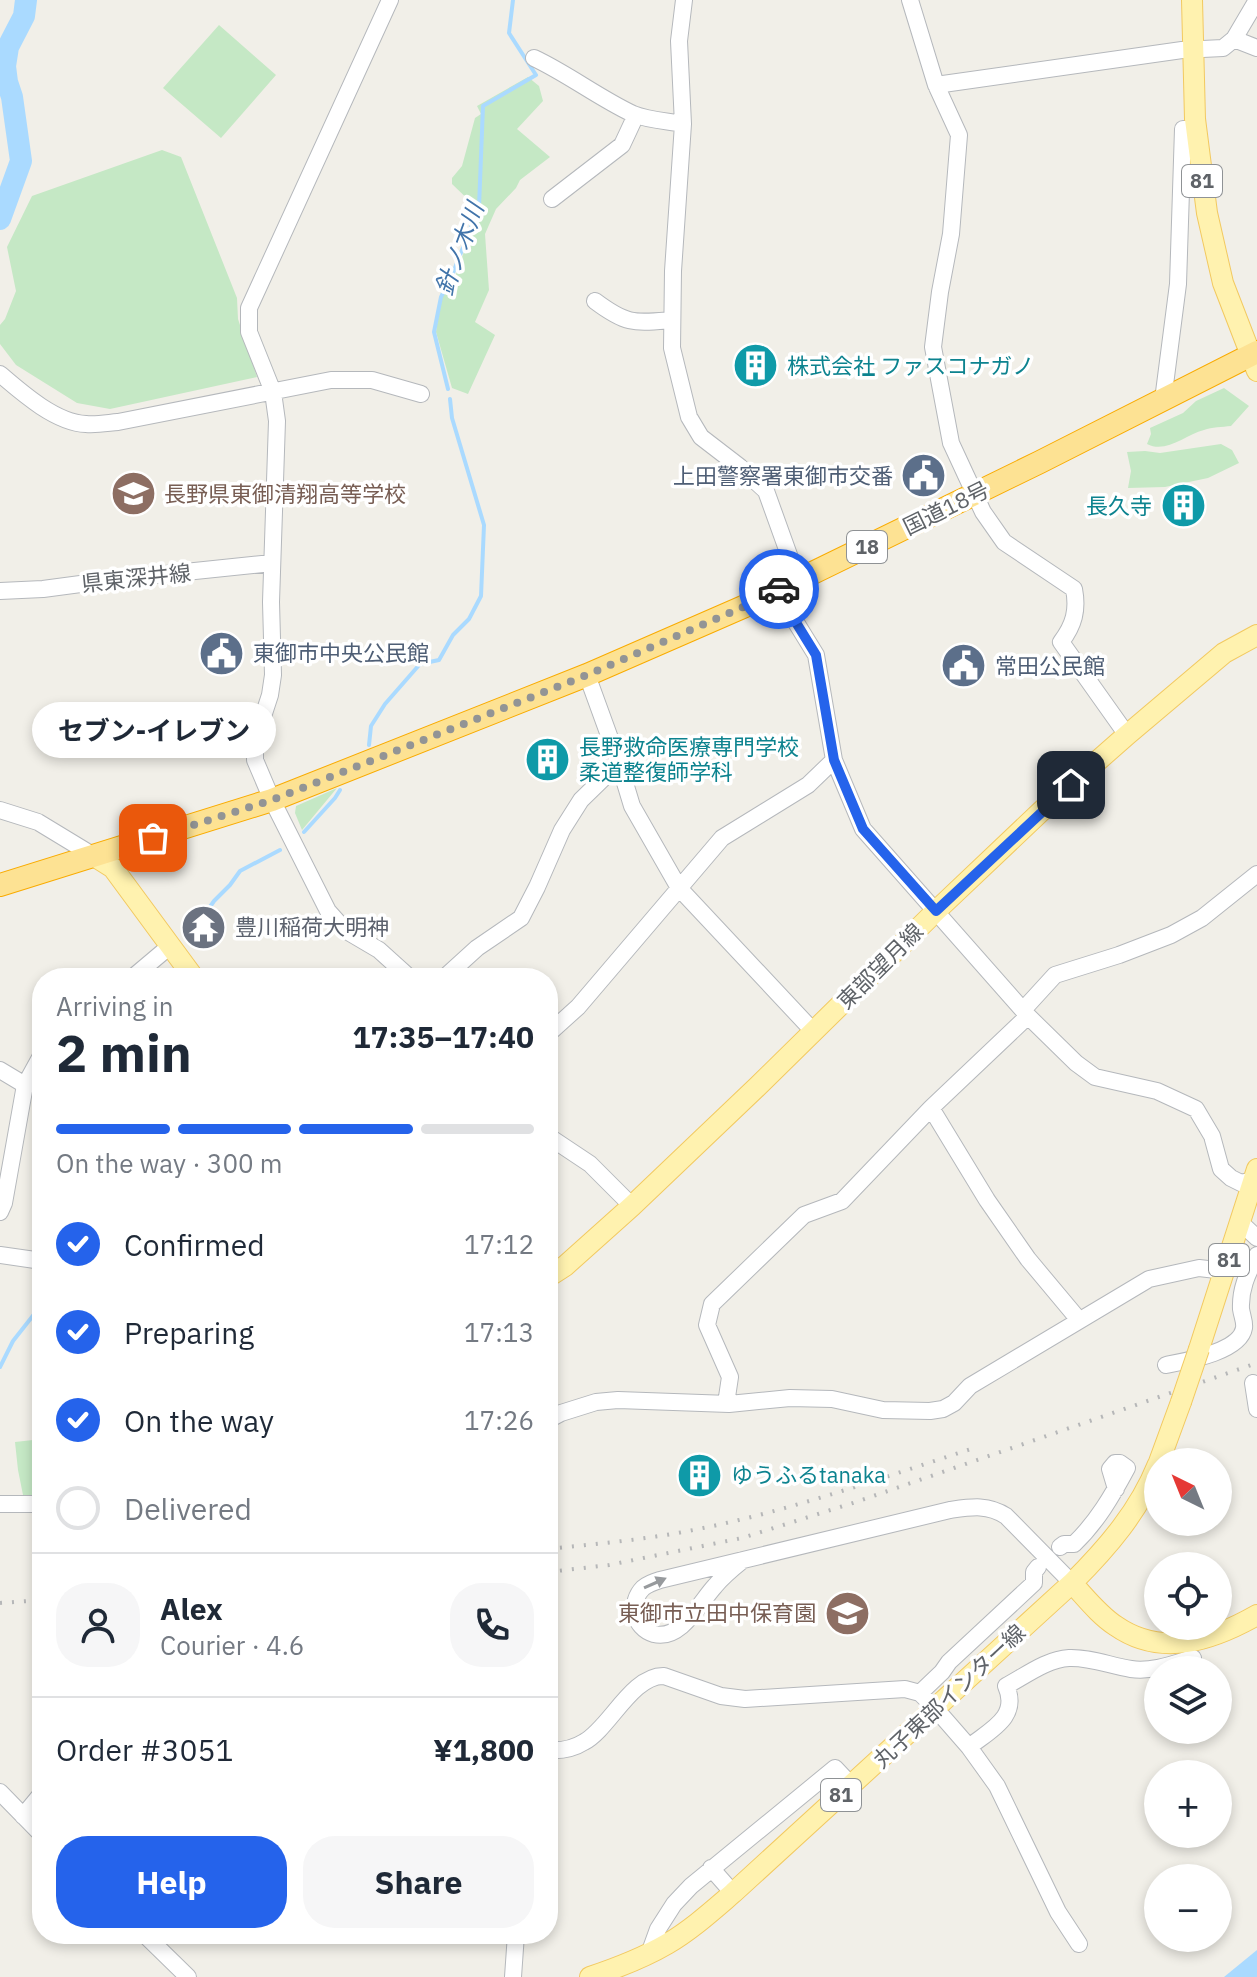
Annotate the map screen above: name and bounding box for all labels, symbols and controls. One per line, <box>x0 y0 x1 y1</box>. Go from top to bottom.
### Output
road number: 81 <box>1182 165 1222 197</box>
water label: 針ノ木川 <box>428 195 492 299</box>
building icon: 株式会社 ファスコナガノ <box>732 342 780 390</box>
place label: 株式会社 ファスコナガノ <box>787 351 1034 380</box>
public building icon: 上田警察署東御市交番 <box>900 452 948 500</box>
place label: 上田警察署東御市交番 <box>673 461 893 490</box>
school or university icon: 長野県東御清翔高等学校 <box>109 470 157 518</box>
street label: 国道18号 <box>898 474 994 541</box>
place label: 長野県東御清翔高等学校 <box>164 479 406 508</box>
building icon: 長久寺 <box>1159 482 1207 530</box>
place label: 長久寺 <box>1086 491 1152 520</box>
road number: 18 <box>847 531 887 563</box>
courier <box>739 549 819 629</box>
street label: 県東深井線 <box>80 557 192 598</box>
icon: car <box>757 567 801 611</box>
public building icon: 東御市中央公民館 <box>198 629 246 677</box>
place label: 東御市中央公民館 <box>253 638 429 667</box>
public building icon: 常田公民館 <box>940 642 988 690</box>
place label: 常田公民館 <box>995 651 1105 680</box>
callout: セブン-イレブン <box>31 702 275 758</box>
text: セブン-イレブン <box>58 713 250 747</box>
place label: 長野救命医療専門学校 柔道整復師学科 <box>579 732 799 786</box>
building icon: 長野救命医療専門学校 柔道整復師学科 <box>524 736 572 784</box>
pin <box>1037 751 1105 819</box>
icon: home <box>1049 763 1093 807</box>
pin <box>119 804 187 872</box>
icon: bag <box>131 816 175 860</box>
temple icon: 豊川稲荷大明神 <box>180 903 228 951</box>
place label: 豊川稲荷大明神 <box>235 912 389 941</box>
street label: 東部望月線 <box>830 916 929 1015</box>
text: Arriving in <box>56 989 173 1023</box>
text: 17:35–17:40 <box>353 1017 534 1056</box>
text: 2 min <box>56 1019 192 1086</box>
text: On the way · 300 m <box>56 1146 282 1180</box>
icon: check <box>56 1222 100 1266</box>
text: Confirmed <box>124 1225 265 1264</box>
text: 17:12 <box>464 1227 534 1261</box>
road number: 81 <box>1209 1244 1249 1276</box>
icon: check <box>56 1310 100 1354</box>
text: Preparing <box>124 1313 254 1352</box>
text: 17:13 <box>464 1315 534 1349</box>
icon: check <box>56 1398 100 1442</box>
text: On the way <box>124 1401 274 1440</box>
text: 17:26 <box>464 1403 534 1437</box>
north arrow <box>1144 1448 1232 1536</box>
map controls <box>1144 1448 1232 1952</box>
building icon: ゆうふるtanaka <box>676 1451 724 1499</box>
place label: ゆうふるtanaka <box>731 1460 886 1489</box>
text: Delivered <box>124 1489 252 1528</box>
button: locate <box>1144 1552 1232 1640</box>
one-way arrow <box>643 1577 666 1590</box>
button: person <box>56 1583 140 1667</box>
button: phone <box>450 1583 534 1667</box>
text: Alex <box>160 1589 223 1628</box>
school or university icon: 東御市立田中保育園 <box>823 1589 871 1637</box>
place label: 東御市立田中保育園 <box>618 1598 816 1627</box>
street label: 丸子東部インター線 <box>866 1618 1031 1774</box>
text: Courier · 4.6 <box>160 1628 304 1662</box>
button: layers <box>1144 1656 1232 1744</box>
text: Order #3051 <box>56 1730 233 1769</box>
text: ¥1,800 <box>433 1730 534 1769</box>
button: + <box>1144 1760 1232 1848</box>
road number: 81 <box>821 1779 861 1811</box>
button: Help <box>56 1836 287 1928</box>
button: Share <box>303 1836 534 1928</box>
button: − <box>1144 1864 1232 1952</box>

